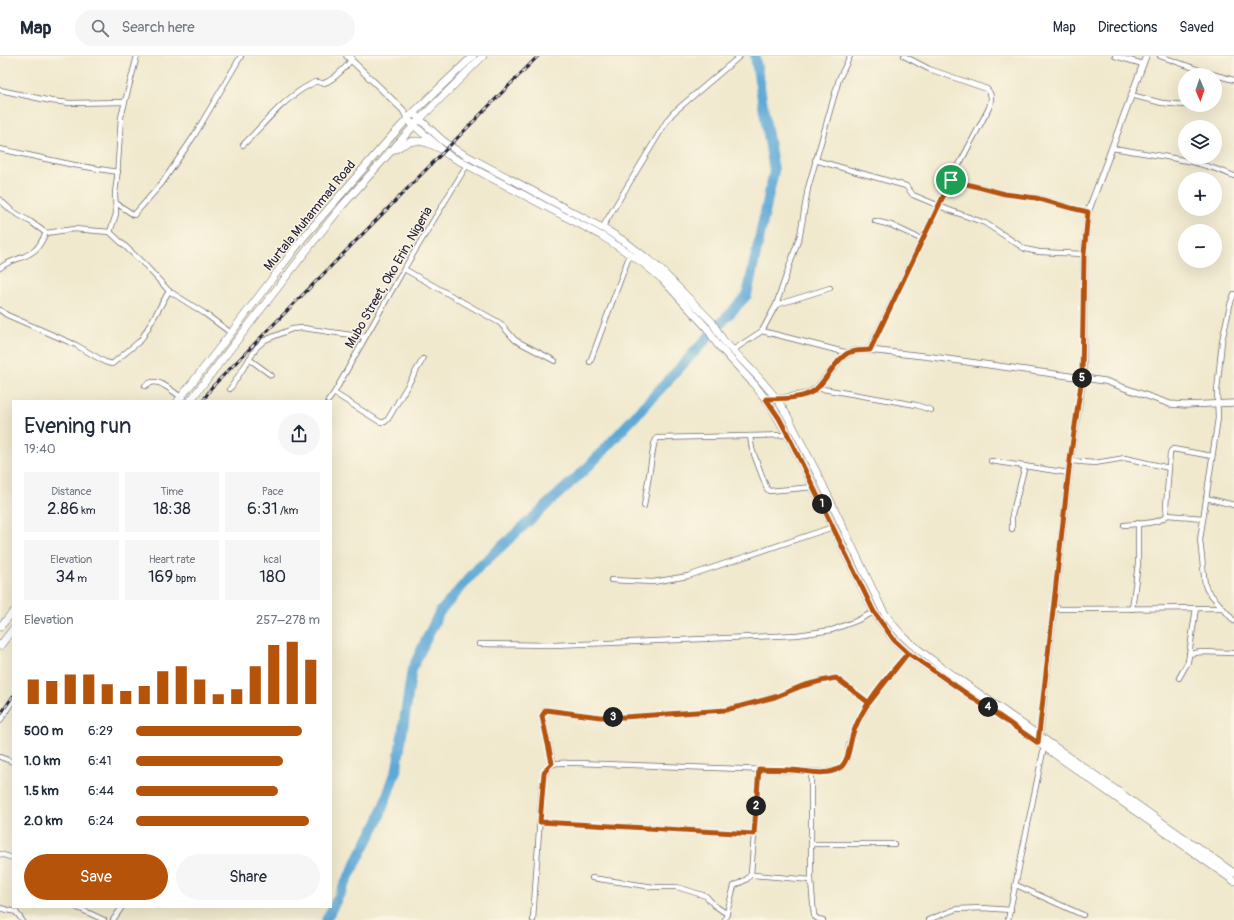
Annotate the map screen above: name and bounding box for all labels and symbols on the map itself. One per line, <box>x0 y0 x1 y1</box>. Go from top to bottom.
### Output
north arrow <box>1178 68 1222 112</box>
street label: Murtala Muhammad Road <box>260 157 359 274</box>
pin <box>934 163 968 197</box>
street label: Mubo Street, Oko Erin, Nigeria <box>342 204 436 351</box>
pin: 5 <box>1072 368 1092 388</box>
pin: 1 <box>812 494 832 514</box>
pin: 4 <box>978 697 998 717</box>
pin: 3 <box>603 707 623 727</box>
pin: 2 <box>746 796 766 816</box>

